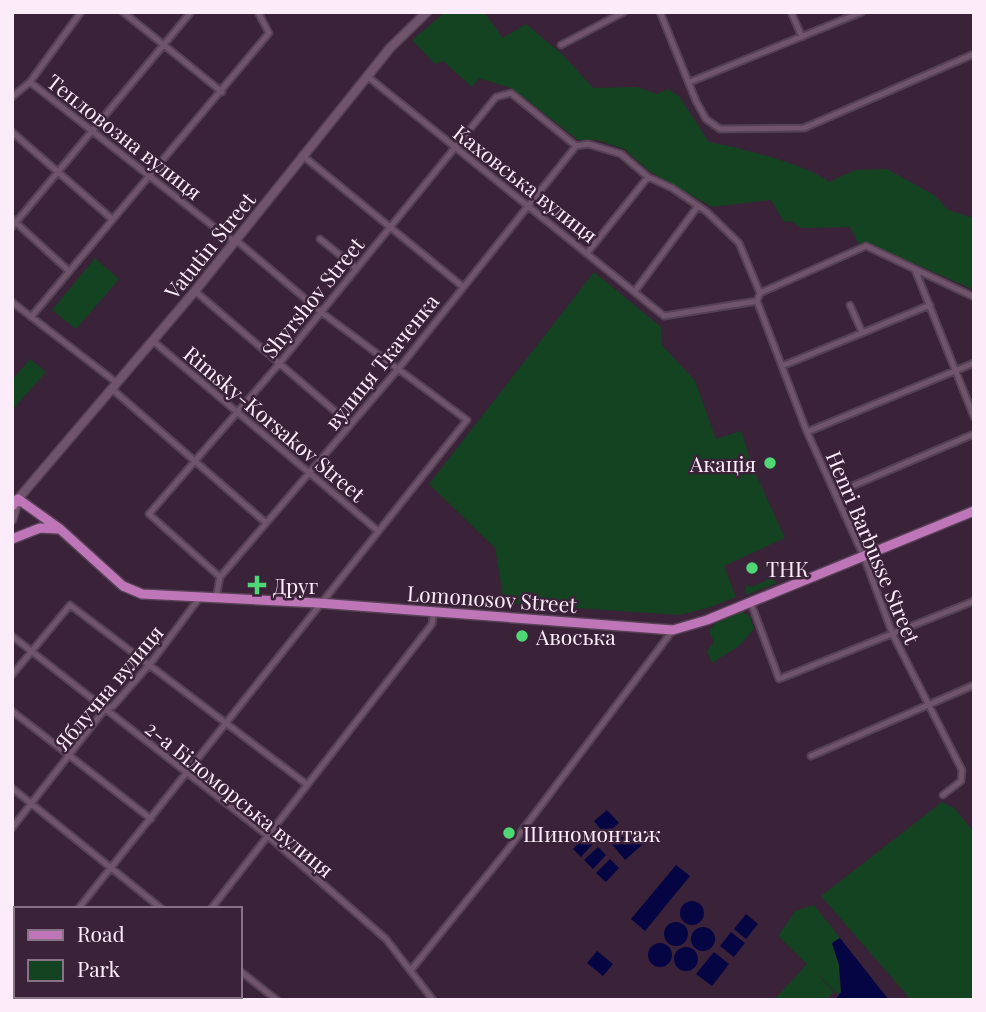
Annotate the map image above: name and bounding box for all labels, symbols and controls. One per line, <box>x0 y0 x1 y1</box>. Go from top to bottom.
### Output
street label: Тепловозна вулиця <box>42 67 208 205</box>
street label: Каховська вулиця <box>448 118 604 248</box>
street label: Vatutin Street <box>157 185 261 305</box>
street label: Shyrshov Street <box>255 230 370 363</box>
street label: вулиця Ткаченка <box>318 287 445 435</box>
street label: Rimsky-Korsakov Street <box>179 339 372 507</box>
street label: Henri Barbusse Street <box>821 446 928 648</box>
place label: Акація <box>689 449 756 477</box>
marker: Акація <box>762 455 778 471</box>
place label: ТНК <box>766 554 809 582</box>
marker: ТНК <box>744 560 760 576</box>
place label: Друг <box>273 571 319 599</box>
marker: Друг <box>247 575 267 595</box>
street label: Lomonosov Street <box>406 578 578 618</box>
street label: Яблучна вулиця <box>47 619 169 756</box>
place label: Авоська <box>535 622 616 650</box>
marker: Авоська <box>514 628 530 644</box>
street label: 2-а Біломорська вулиця <box>140 713 340 883</box>
place label: Шиномонтаж <box>523 819 661 847</box>
marker: Шиномонтаж <box>501 825 517 841</box>
legend <box>14 907 242 998</box>
text: Road <box>77 919 125 947</box>
text: Park <box>77 954 121 982</box>

